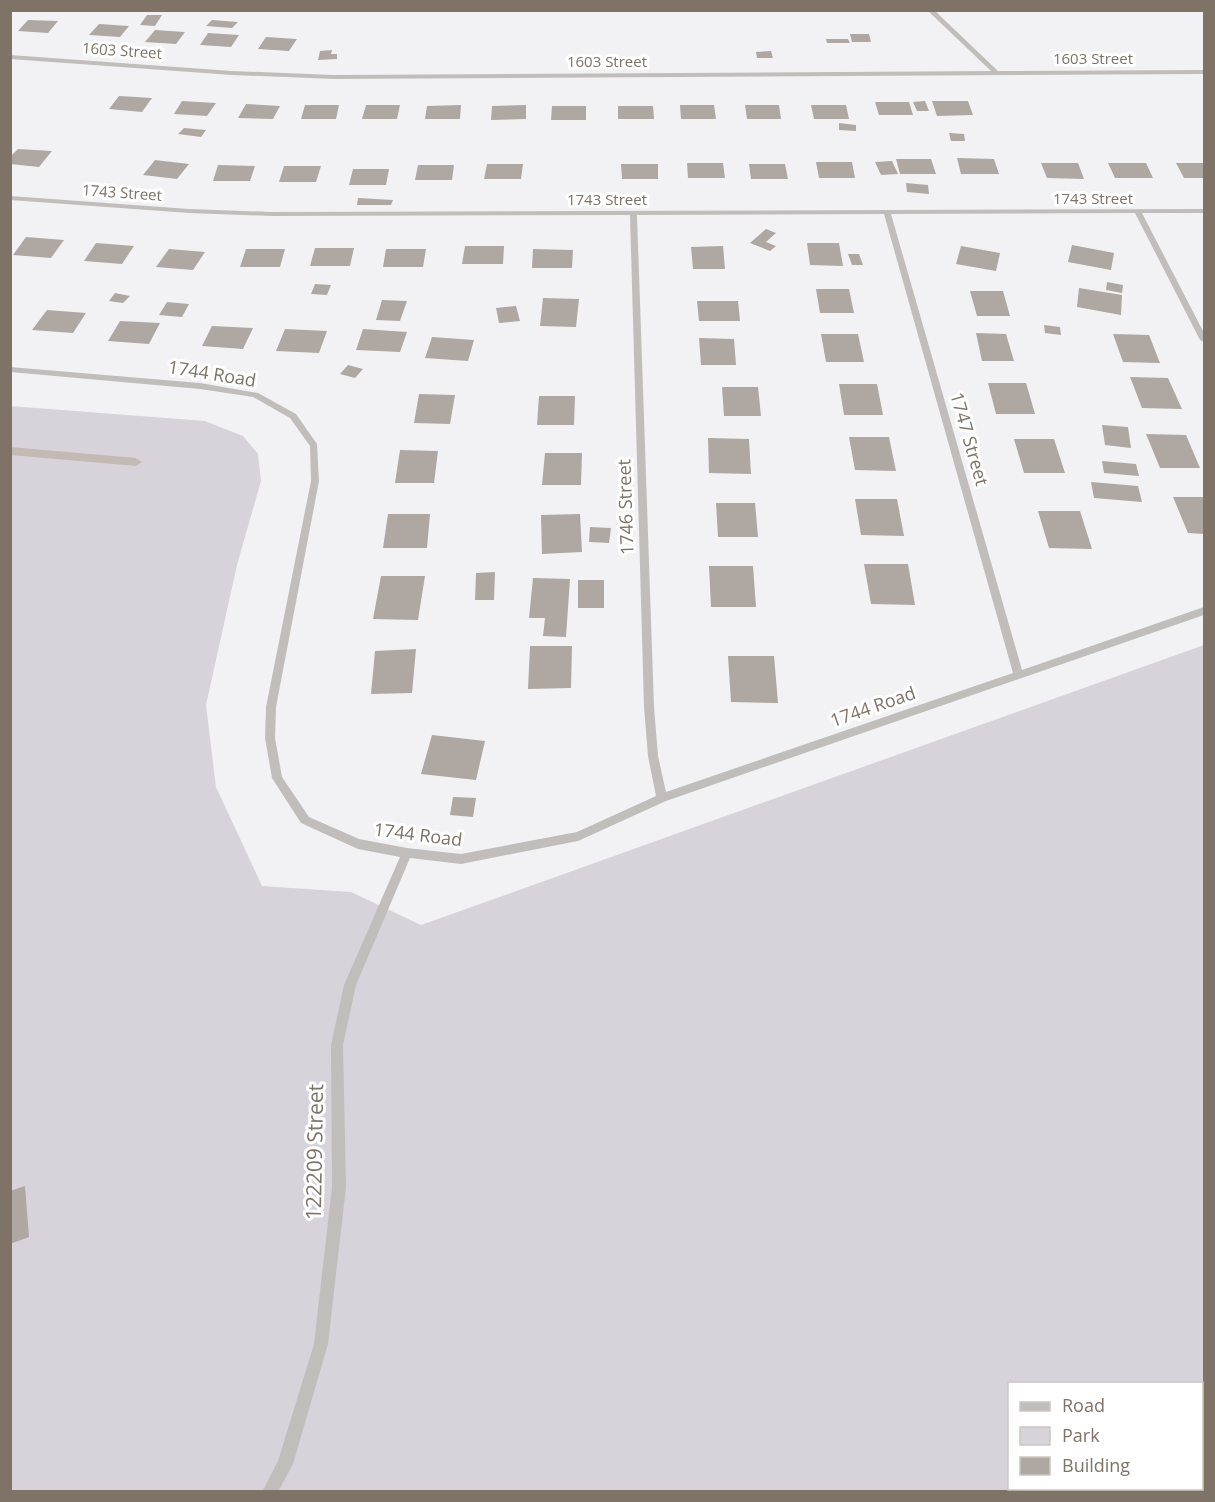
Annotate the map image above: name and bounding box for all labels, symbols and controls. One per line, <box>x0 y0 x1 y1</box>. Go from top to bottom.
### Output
street label: 1603 Street <box>81 37 163 63</box>
street label: 1603 Street <box>1053 48 1133 68</box>
street label: 1603 Street <box>567 51 647 71</box>
street label: 1743 Street <box>81 179 163 205</box>
street label: 1743 Street <box>1053 188 1133 208</box>
street label: 1743 Street <box>567 189 647 209</box>
street label: 1744 Road <box>166 354 258 392</box>
street label: 1747 Street <box>945 389 995 488</box>
street label: 1746 Street <box>611 459 639 555</box>
street label: 1744 Road <box>827 680 919 732</box>
street label: 1744 Road <box>373 817 464 851</box>
street label: 122209 Street <box>299 1084 329 1220</box>
legend <box>1008 1382 1203 1490</box>
text: Road <box>1062 1393 1105 1417</box>
text: Park <box>1062 1423 1100 1447</box>
text: Building <box>1062 1453 1130 1477</box>

